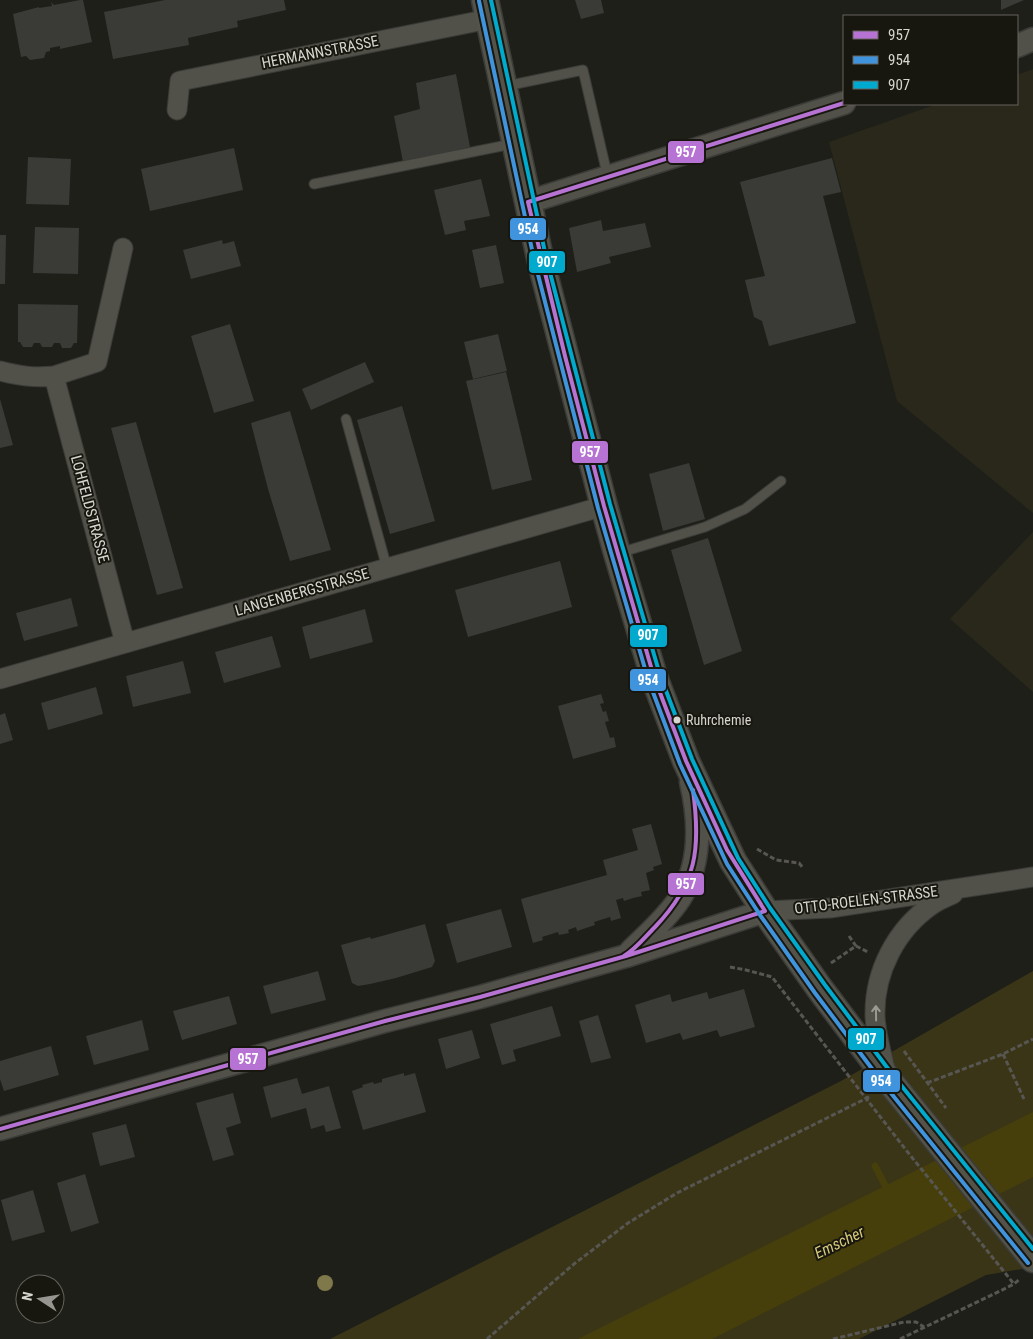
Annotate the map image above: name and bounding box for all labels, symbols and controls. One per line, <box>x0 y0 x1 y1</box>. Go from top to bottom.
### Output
legend <box>843 15 1018 105</box>
text: 957 <box>888 26 910 44</box>
street label: HERMANNSTRASSE <box>260 32 380 72</box>
text: 954 <box>888 51 910 69</box>
text: 907 <box>888 76 910 94</box>
line badge: 957 <box>667 140 705 164</box>
text: 957 <box>675 144 697 160</box>
line badge: 954 <box>509 217 547 241</box>
text: 954 <box>517 221 539 237</box>
line badge: 907 <box>528 250 566 274</box>
text: 907 <box>536 254 558 270</box>
line badge: 957 <box>571 440 609 464</box>
text: 957 <box>579 444 601 460</box>
street label: LOHFELDSTRASSE <box>67 453 113 565</box>
street label: LANGENBERGSTRASSE <box>233 564 371 620</box>
line badge: 907 <box>629 624 668 648</box>
text: 907 <box>637 627 659 643</box>
line badge: 954 <box>629 668 667 692</box>
text: 954 <box>637 672 659 688</box>
place label: Ruhrchemie <box>686 712 752 728</box>
marker: Ruhrchemie <box>672 715 682 725</box>
line badge: 957 <box>667 872 705 896</box>
text: 957 <box>675 876 697 892</box>
street label: OTTO-ROELEN-STRASSE <box>793 882 939 918</box>
one-way arrow <box>871 1006 881 1022</box>
line badge: 907 <box>847 1027 885 1051</box>
text: 907 <box>855 1031 877 1047</box>
line badge: 957 <box>229 1047 267 1071</box>
text: 957 <box>237 1051 259 1067</box>
line badge: 954 <box>862 1069 901 1093</box>
text: 954 <box>870 1073 892 1089</box>
water label: Emscher <box>811 1222 868 1263</box>
north arrow <box>15 1274 65 1324</box>
text: N <box>19 1290 36 1302</box>

